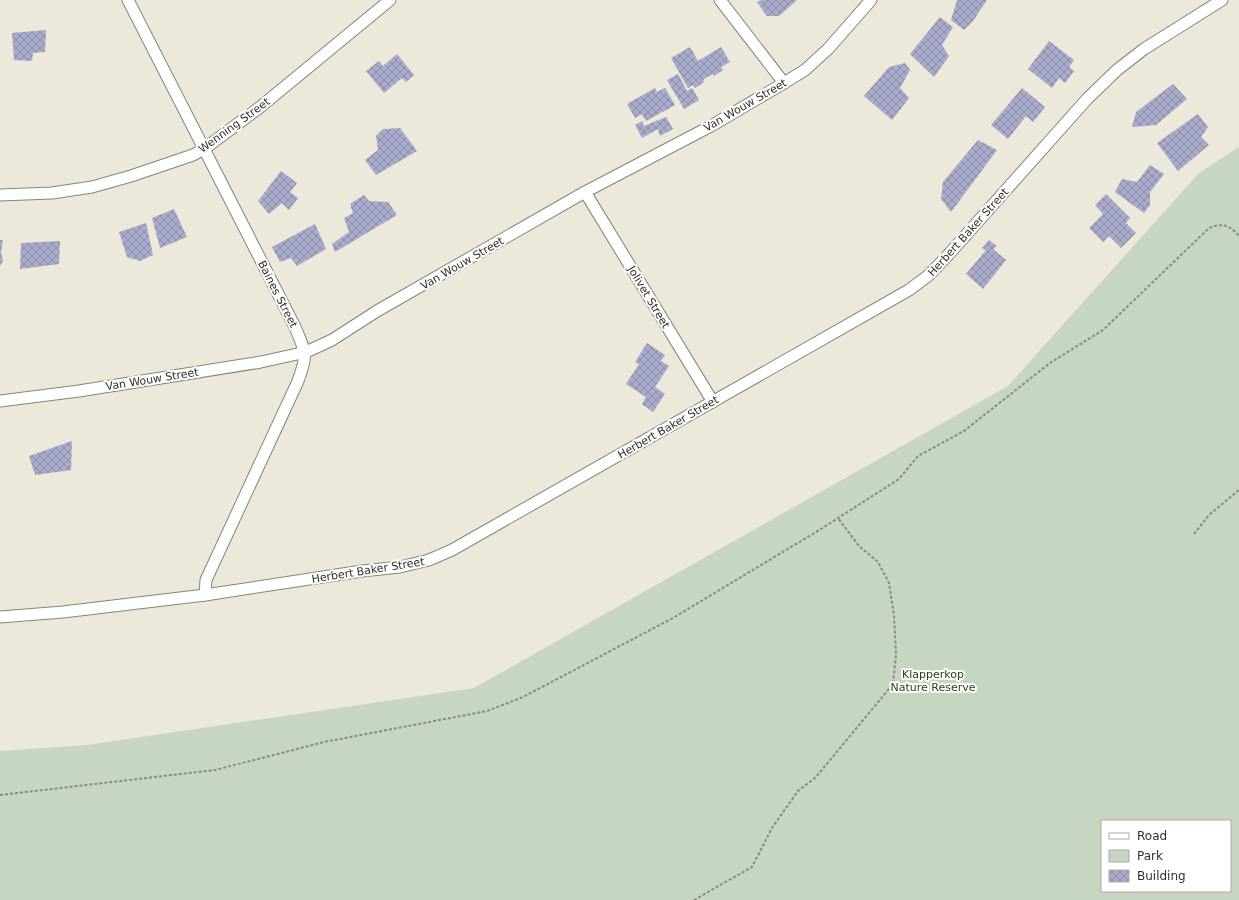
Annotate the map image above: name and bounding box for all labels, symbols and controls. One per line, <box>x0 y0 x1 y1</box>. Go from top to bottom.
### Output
street label: Van Wouw Street <box>701 76 790 134</box>
street label: Wenning Street <box>196 95 273 156</box>
street label: Herbert Baker Street <box>925 185 1012 279</box>
street label: Van Wouw Street <box>418 234 507 292</box>
street label: Baines Street <box>255 258 300 331</box>
street label: Jolivet Street <box>624 263 673 331</box>
street label: Van Wouw Street <box>105 366 200 393</box>
street label: Herbert Baker Street <box>616 393 722 462</box>
street label: Herbert Baker Street <box>311 555 426 586</box>
park label: Klapperkop Nature Reserve <box>890 668 976 694</box>
legend <box>1101 820 1231 892</box>
text: Road <box>1137 829 1167 843</box>
text: Park <box>1137 849 1163 863</box>
text: Building <box>1137 869 1186 883</box>

